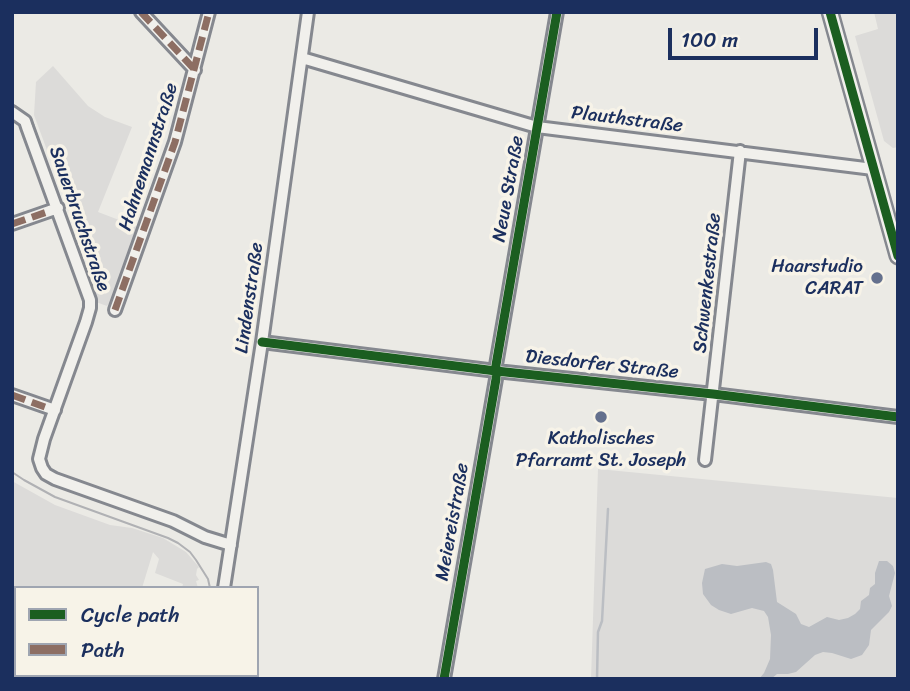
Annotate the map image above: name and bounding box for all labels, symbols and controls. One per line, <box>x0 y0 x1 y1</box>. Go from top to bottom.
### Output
scale bar <box>672 14 822 58</box>
text: 100 m <box>681 21 738 59</box>
street label: Hahnemannstraße <box>114 80 184 234</box>
street label: Plauthstraße <box>570 102 684 138</box>
street label: Neue Straße <box>488 134 530 244</box>
street label: Sauerbruchstraße <box>44 144 114 294</box>
street label: Schwenkestraße <box>689 212 727 354</box>
street label: Lindenstraße <box>231 241 269 355</box>
place label: Haarstudio CARAT <box>771 256 863 300</box>
marker: Haarstudio CARAT <box>869 270 885 286</box>
street label: Diesdorfer Straße <box>524 346 680 384</box>
marker: Katholisches Pfarramt St. Joseph <box>593 409 609 425</box>
place label: Katholisches Pfarramt St. Joseph <box>516 428 686 472</box>
street label: Meiereistraße <box>431 461 475 583</box>
legend <box>14 586 259 677</box>
text: Cycle path <box>81 596 180 634</box>
text: Path <box>81 631 124 669</box>

